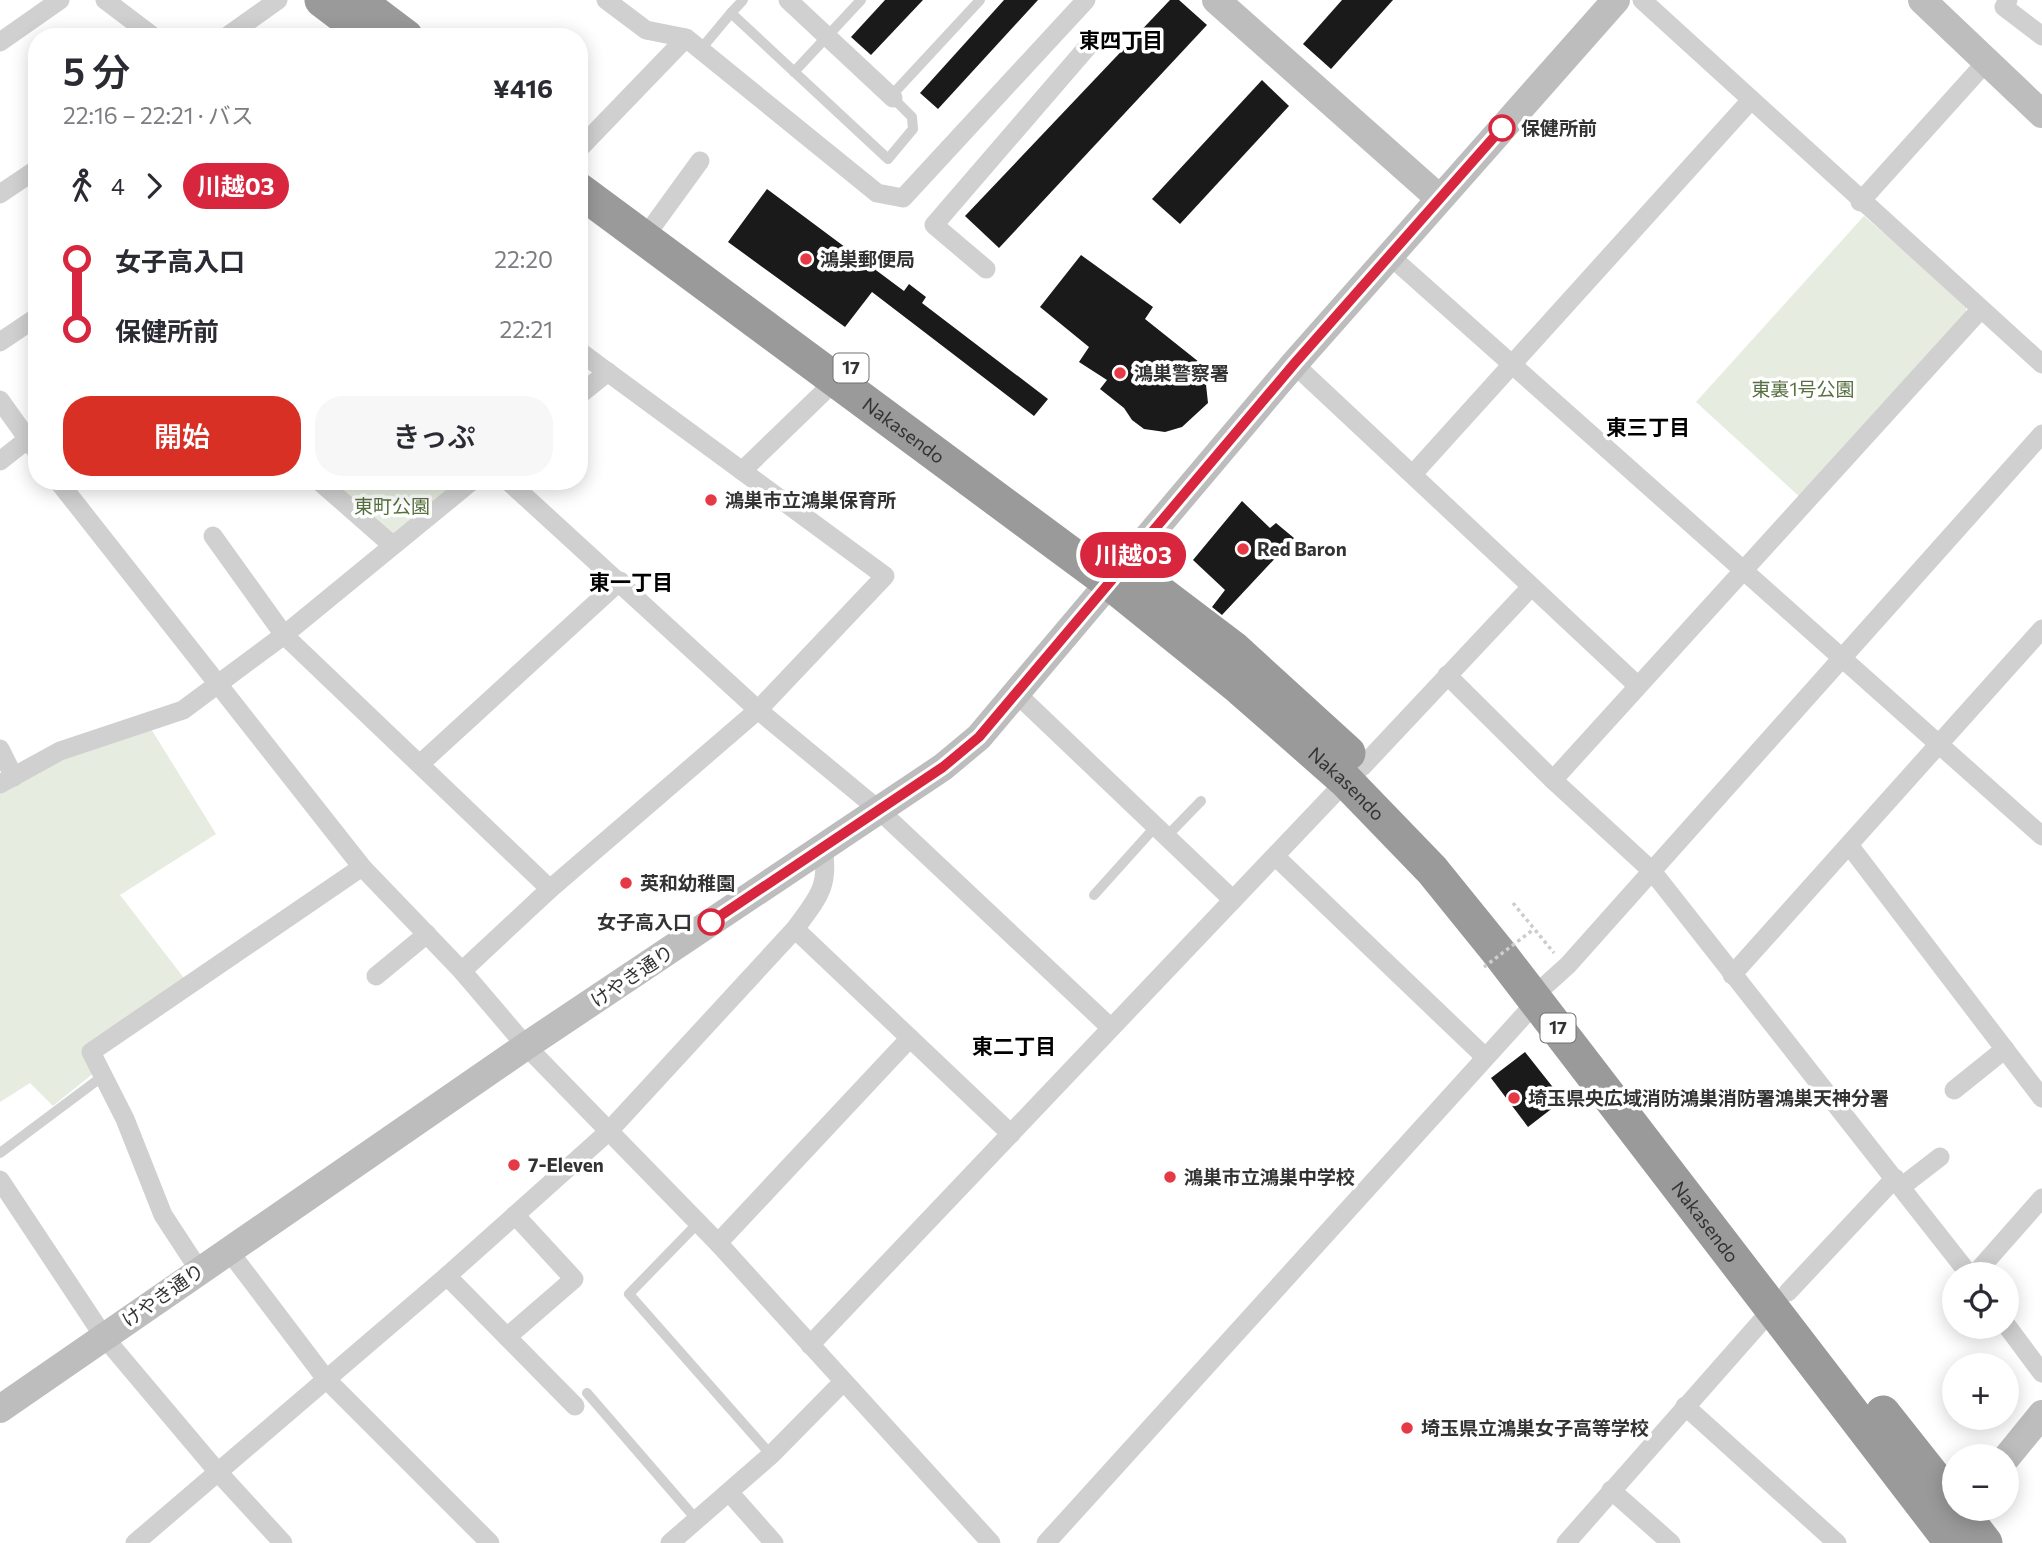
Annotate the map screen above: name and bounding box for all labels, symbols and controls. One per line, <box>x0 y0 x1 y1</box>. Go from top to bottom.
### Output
district label: 東四丁目 <box>1079 27 1163 52</box>
text: 5 分 <box>63 47 130 94</box>
text: ¥416 <box>493 72 553 103</box>
text: 22:16 – 22:21 · バス <box>63 101 254 129</box>
marker: 保健所前 <box>1489 115 1515 141</box>
place label: 保健所前 <box>1521 116 1597 139</box>
icon: walk <box>63 167 101 205</box>
icon: forward <box>135 167 173 205</box>
text: 川越03 <box>197 171 275 200</box>
text: 4 <box>111 172 125 200</box>
text: 女子高入口 <box>115 245 245 276</box>
text: 22:20 <box>494 245 553 273</box>
place label: 鴻巣郵便局 <box>820 247 915 270</box>
marker: 鴻巣郵便局 <box>798 251 814 267</box>
text: 保健所前 <box>115 315 219 346</box>
text: 22:21 <box>499 315 553 343</box>
road number: 17 <box>834 354 868 382</box>
place label: 鴻巣警察署 <box>1134 361 1229 384</box>
marker: 鴻巣警察署 <box>1112 365 1128 381</box>
park label: 東裏1号公園 <box>1751 377 1855 400</box>
street label: Nakasendo <box>858 392 950 468</box>
button: 開始 <box>63 396 301 476</box>
button: きっぷ <box>315 396 553 476</box>
district label: 東三丁目 <box>1606 414 1690 439</box>
place label: 鴻巣市立鴻巣保育所 <box>725 488 896 511</box>
marker: 鴻巣市立鴻巣保育所 <box>703 492 719 508</box>
park label: 東町公園 <box>354 494 430 517</box>
line badge: 川越03 <box>1084 532 1182 578</box>
place label: Red Baron <box>1257 537 1347 560</box>
text: 川越03 <box>1094 540 1172 569</box>
marker: Red Baron <box>1235 541 1251 557</box>
district label: 東一丁目 <box>589 569 673 594</box>
street label: Nakasendo <box>1304 742 1390 825</box>
place label: 英和幼稚園 <box>640 871 735 894</box>
marker: 英和幼稚園 <box>618 875 634 891</box>
marker: 女子高入口 <box>698 909 724 935</box>
place label: 女子高入口 <box>597 910 692 933</box>
street label: けやき通り <box>586 939 678 1012</box>
road number: 17 <box>1540 1014 1576 1042</box>
district label: 東二丁目 <box>972 1033 1056 1058</box>
place label: 埼玉県央広域消防鴻巣消防署鴻巣天神分署 <box>1528 1086 1889 1109</box>
marker: 埼玉県央広域消防鴻巣消防署鴻巣天神分署 <box>1506 1090 1522 1106</box>
place label: 7-Eleven <box>528 1153 604 1176</box>
marker: 7-Eleven <box>506 1157 522 1173</box>
place label: 鴻巣市立鴻巣中学校 <box>1184 1165 1355 1188</box>
marker: 鴻巣市立鴻巣中学校 <box>1162 1169 1178 1185</box>
street label: Nakasendo <box>1667 1176 1744 1267</box>
street label: けやき通り <box>117 1258 208 1331</box>
map controls <box>1942 1262 2019 1521</box>
button: locate <box>1942 1262 2019 1339</box>
button: + <box>1942 1353 2019 1430</box>
place label: 埼玉県立鴻巣女子高等学校 <box>1421 1416 1649 1439</box>
marker: 埼玉県立鴻巣女子高等学校 <box>1399 1420 1415 1436</box>
button: − <box>1942 1444 2019 1521</box>

